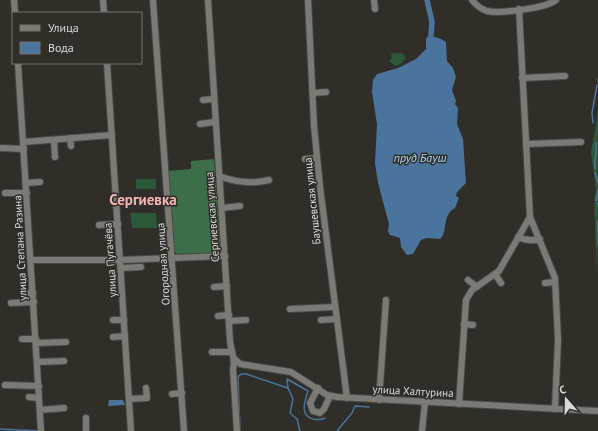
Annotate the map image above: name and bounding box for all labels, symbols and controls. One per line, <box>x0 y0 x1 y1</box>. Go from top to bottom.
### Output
legend <box>12 12 142 64</box>
text: Улица <box>48 20 79 35</box>
text: Вода <box>48 40 74 55</box>
water label: пруд Бауш <box>394 150 446 165</box>
street label: Баушевская улица <box>300 157 324 245</box>
street label: Сергиевская улица <box>202 171 222 263</box>
district label: Сергиевка <box>109 190 177 209</box>
street label: улица Степана Разина <box>10 195 30 301</box>
street label: улица Пугачёва <box>100 222 120 298</box>
street label: Огородная улица <box>153 222 173 306</box>
north arrow <box>546 379 586 419</box>
street label: улица Халтурина <box>372 382 454 400</box>
text: С <box>557 382 568 397</box>

